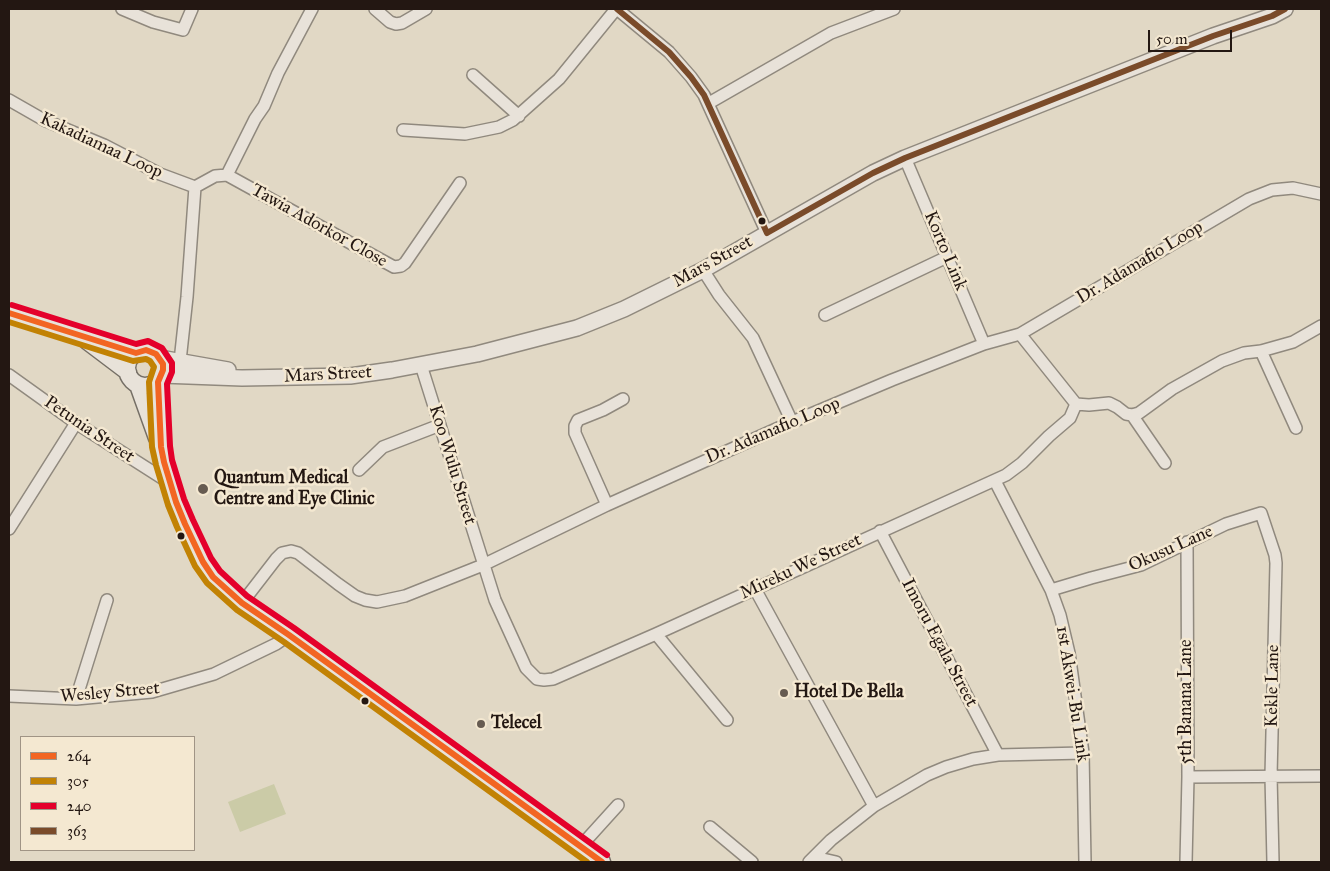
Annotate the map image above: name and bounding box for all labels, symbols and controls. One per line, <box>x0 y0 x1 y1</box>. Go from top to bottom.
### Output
scale bar <box>1150 20 1234 52</box>
text: 50 m <box>1156 30 1188 48</box>
street label: Kakadiamaa Loop <box>36 108 166 184</box>
street label: Tawia Adorkor Close <box>247 180 391 272</box>
street label: Korto Link <box>919 208 971 294</box>
unlabelled marker <box>757 216 767 226</box>
street label: Dr. Adamafio Loop <box>1073 217 1207 309</box>
street label: Mars Street <box>669 231 757 293</box>
street label: Mars Street <box>283 362 373 388</box>
street label: Petunia Street <box>40 392 138 468</box>
street label: Dr. Adamafio Loop <box>703 393 843 469</box>
street label: Koo Wulu Street <box>424 402 480 528</box>
place label: Quantum Medical Centre and Eye Clinic <box>214 468 375 510</box>
marker: Quantum Medical Centre and Eye Clinic <box>196 482 210 496</box>
street label: Okusu Lane <box>1126 521 1216 577</box>
street label: Mireku We Street <box>737 529 865 605</box>
unlabelled marker <box>176 531 186 541</box>
street label: Imoru Egala Street <box>896 575 982 711</box>
street label: 1st Akwei-Bu Link <box>1051 624 1093 764</box>
street label: 5th Banana Lane <box>1176 640 1198 764</box>
street label: Kekle Lane <box>1261 644 1285 728</box>
street label: Wesley Street <box>59 678 161 708</box>
place label: Hotel De Bella <box>794 682 903 704</box>
marker: Hotel De Bella <box>778 687 790 699</box>
unlabelled marker <box>360 696 370 706</box>
place label: Telecel <box>491 713 542 735</box>
marker: Telecel <box>475 718 487 730</box>
legend <box>20 736 195 851</box>
text: 264 <box>67 747 90 765</box>
text: 305 <box>67 772 89 790</box>
text: 240 <box>67 797 92 815</box>
text: 363 <box>67 822 87 840</box>

